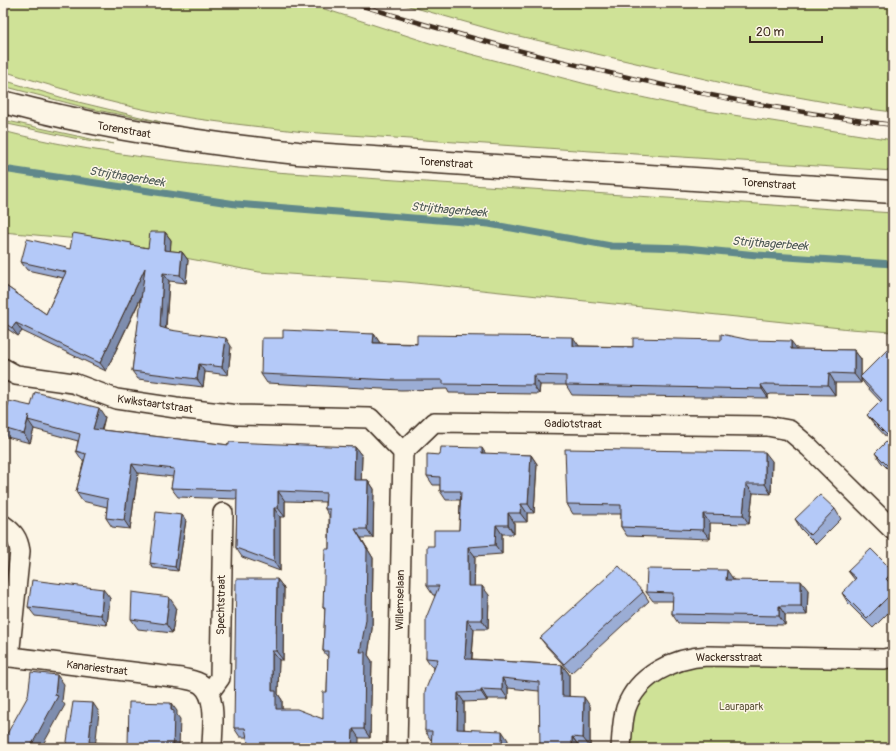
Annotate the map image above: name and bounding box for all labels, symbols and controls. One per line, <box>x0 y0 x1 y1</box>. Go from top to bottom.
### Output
scale bar <box>750 18 822 44</box>
text: 20 m <box>756 25 785 40</box>
street label: Torenstraat <box>96 119 152 141</box>
street label: Torenstraat <box>419 155 474 171</box>
water label: Strijthagerbeek <box>88 164 167 191</box>
street label: Torenstraat <box>742 176 797 192</box>
water label: Strijthagerbeek <box>410 199 489 221</box>
water label: Strijthagerbeek <box>731 234 810 254</box>
street label: Kwikstaartstraat <box>116 392 194 416</box>
street label: Gadiotstraat <box>544 417 603 431</box>
street label: Willemselaan <box>393 570 407 630</box>
street label: Spechtstraat <box>214 574 228 635</box>
street label: Wackersstraat <box>696 651 763 664</box>
street label: Kanariestraat <box>66 658 129 678</box>
park label: Laurapark <box>719 700 764 713</box>

